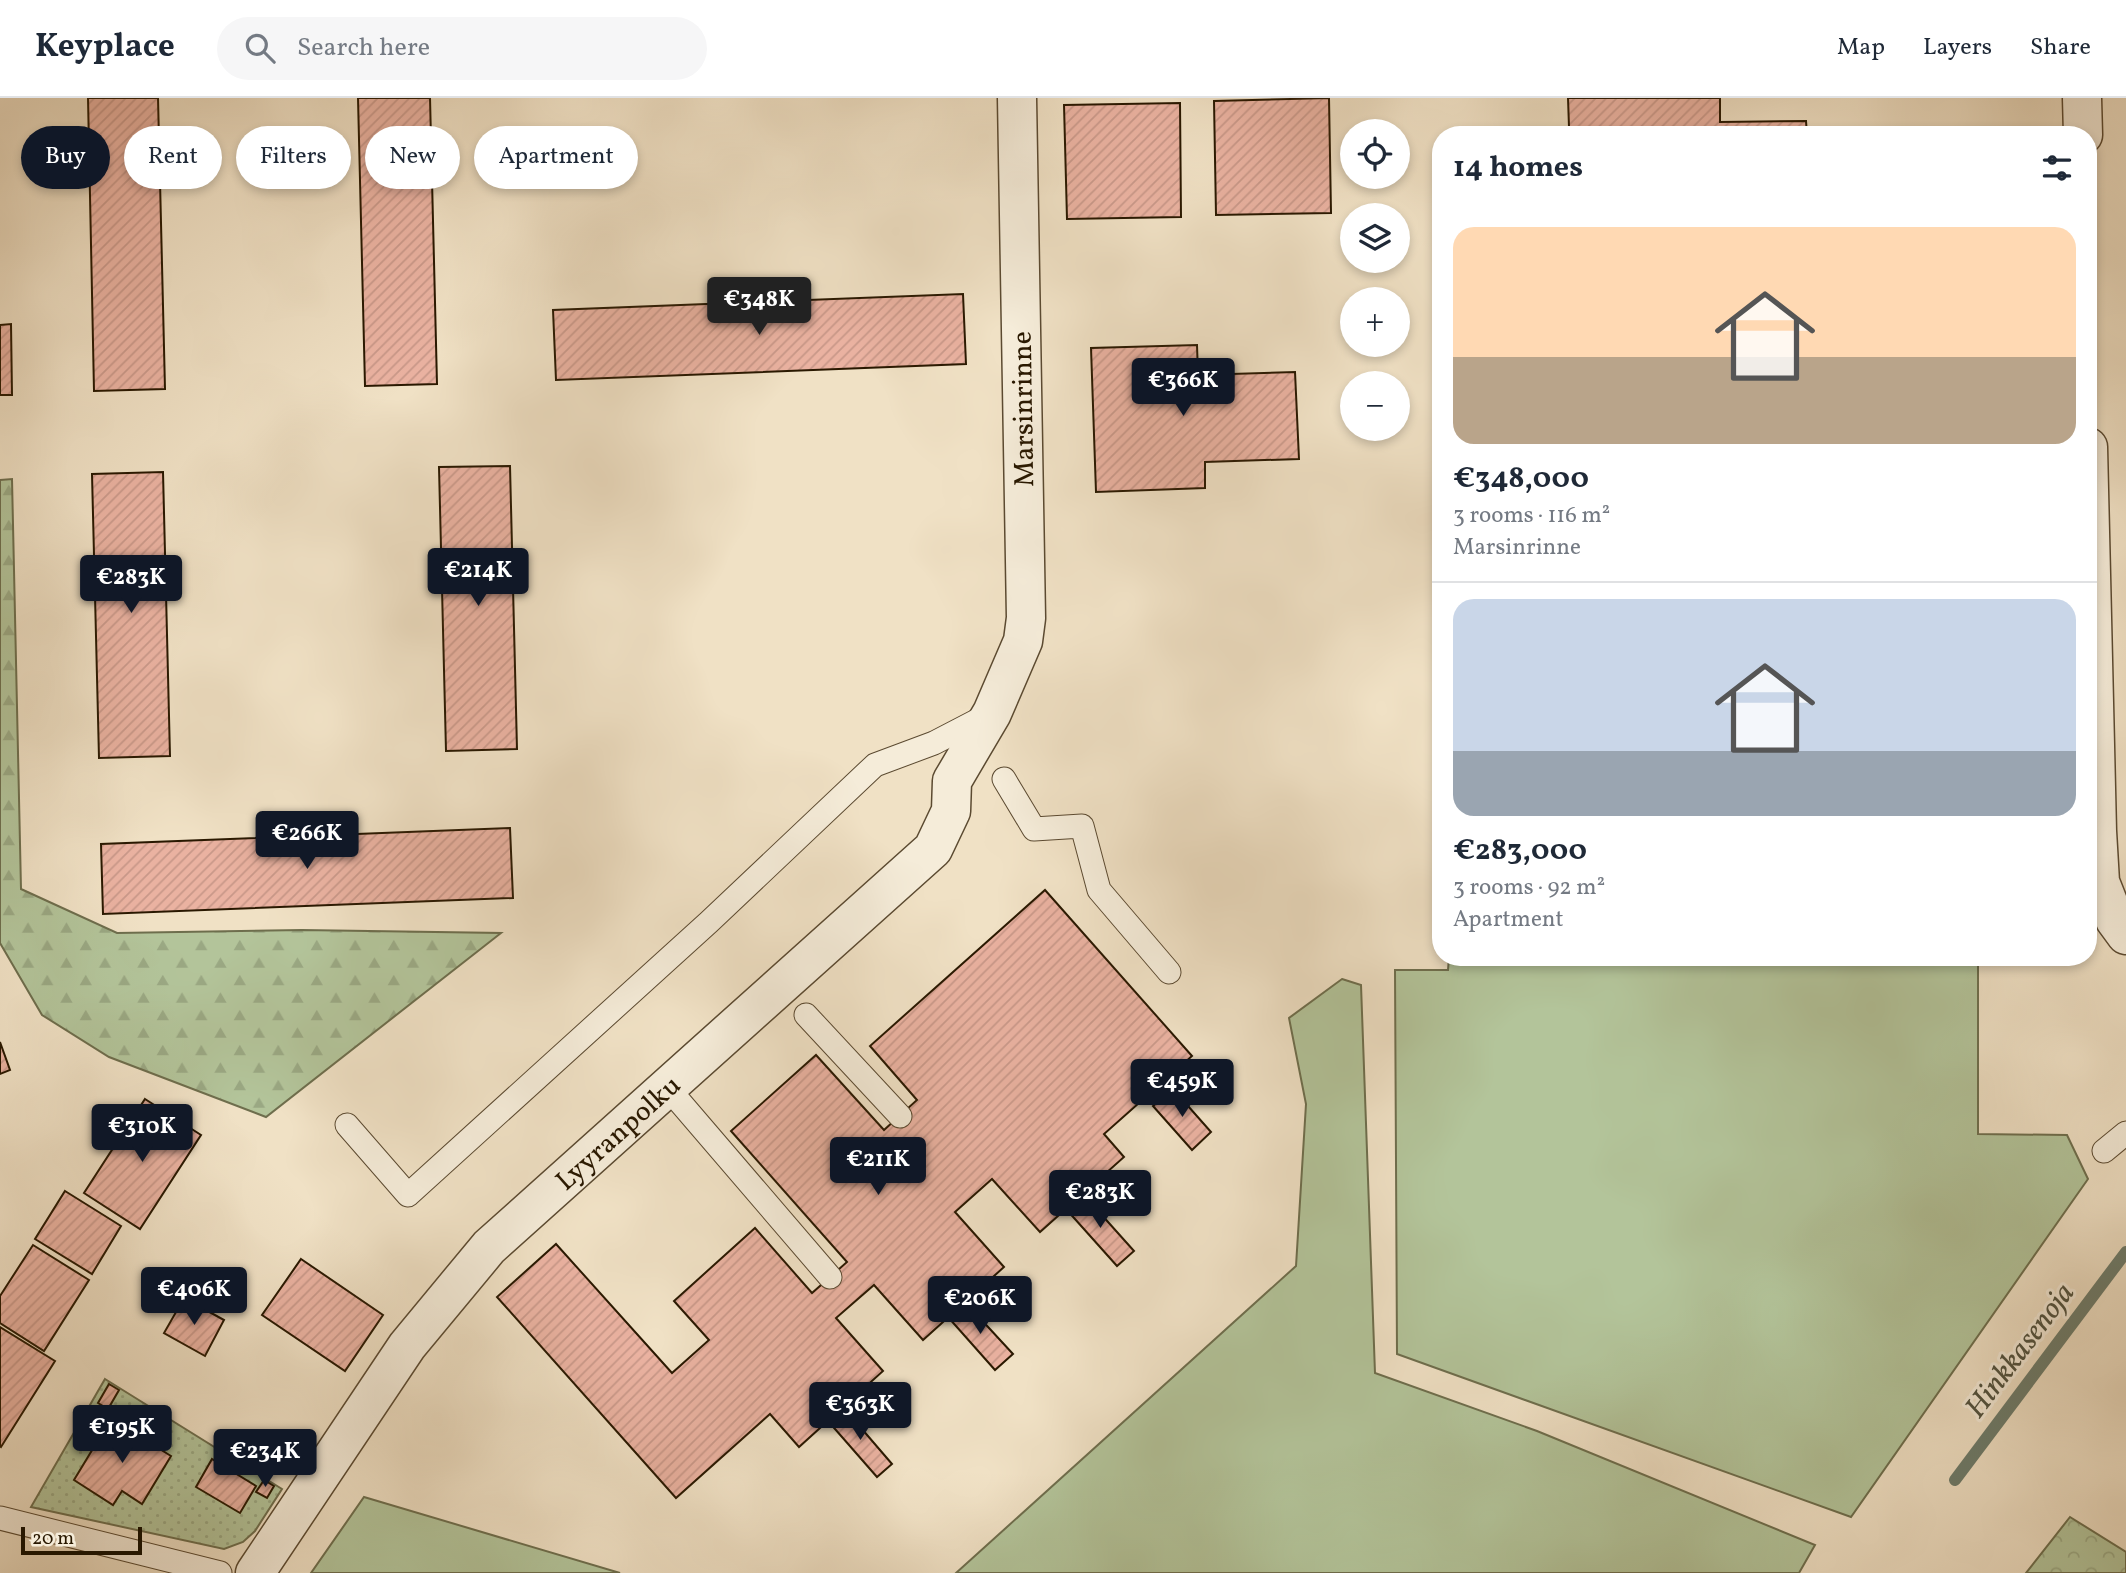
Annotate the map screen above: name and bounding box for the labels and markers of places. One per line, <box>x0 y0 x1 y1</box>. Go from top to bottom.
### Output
pin: €348K <box>710 278 808 337</box>
pin: €366K <box>1134 358 1232 418</box>
pin: €214K <box>429 548 527 608</box>
pin: €283K <box>82 556 180 615</box>
pin: €266K <box>258 812 356 871</box>
pin: €459K <box>1133 1060 1231 1119</box>
pin: €310K <box>93 1104 191 1164</box>
pin: €211K <box>829 1138 927 1197</box>
pin: €283K <box>1051 1170 1149 1230</box>
pin: €406K <box>145 1268 243 1327</box>
pin: €206K <box>931 1276 1029 1336</box>
pin: €363K <box>811 1382 909 1442</box>
pin: €195K <box>73 1406 171 1465</box>
pin: €234K <box>216 1430 314 1489</box>

